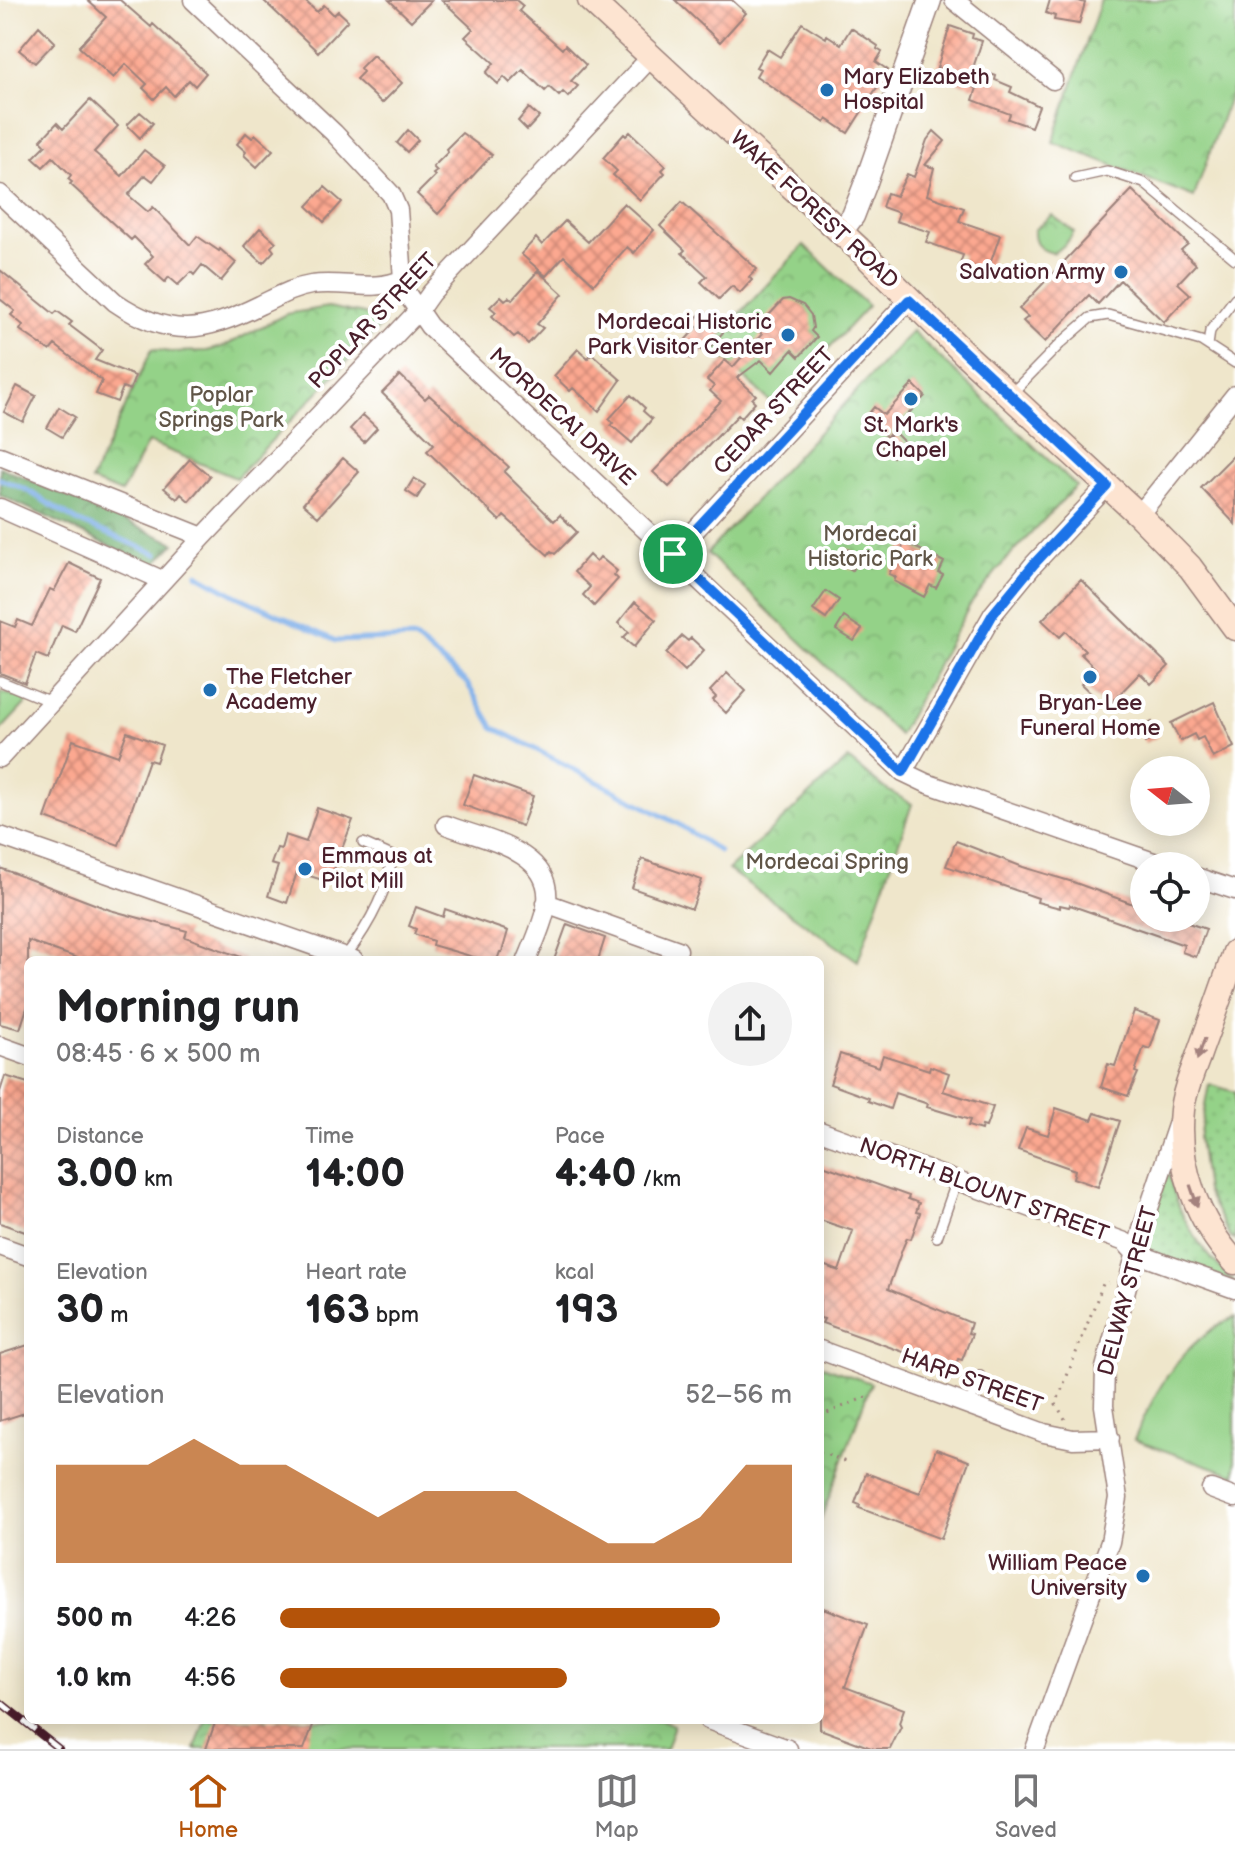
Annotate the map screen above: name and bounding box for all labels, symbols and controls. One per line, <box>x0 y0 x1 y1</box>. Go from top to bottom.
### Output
place label: Mary Elizabeth Hospital <box>843 64 990 116</box>
marker: Mary Elizabeth Hospital <box>818 81 836 99</box>
street label: WAKE FOREST ROAD <box>724 125 904 295</box>
street label: POPLAR STREET <box>303 248 443 394</box>
place label: Salvation Army <box>959 259 1105 286</box>
marker: Salvation Army <box>1112 263 1130 281</box>
place label: Mordecai Historic Park Visitor Center <box>587 309 773 361</box>
marker: Mordecai Historic Park Visitor Center <box>779 326 797 344</box>
street label: MORDECAI DRIVE <box>483 342 641 492</box>
street label: CEDAR STREET <box>708 342 840 480</box>
park label: Poplar Springs Park <box>158 382 284 434</box>
marker: St. Mark's Chapel <box>902 390 920 408</box>
place label: St. Mark's Chapel <box>864 412 959 464</box>
pin <box>639 520 707 588</box>
park label: Mordecai Historic Park <box>807 521 933 573</box>
icon: arrive <box>651 532 695 576</box>
place label: The Fletcher Academy <box>226 664 353 716</box>
marker: Bryan-Lee Funeral Home <box>1081 668 1099 686</box>
marker: The Fletcher Academy <box>201 681 219 699</box>
place label: Bryan-Lee Funeral Home <box>1019 690 1161 742</box>
north arrow <box>1130 756 1210 836</box>
map controls <box>1130 756 1210 932</box>
place label: Emmaus at Pilot Mill <box>321 843 433 895</box>
park label: Mordecai Spring <box>745 849 909 876</box>
button: locate <box>1130 852 1210 932</box>
marker: Emmaus at Pilot Mill <box>296 860 314 878</box>
text: Morning run <box>56 982 300 1035</box>
button: share <box>708 982 792 1066</box>
one-way arrow <box>1195 1037 1207 1061</box>
text: 08:45 · 6 × 500 m <box>56 1039 261 1070</box>
text: Distance <box>56 1123 144 1150</box>
text: Time <box>305 1123 354 1150</box>
text: Pace <box>555 1123 605 1150</box>
street label: NORTH BLOUNT STREET <box>856 1132 1112 1248</box>
text: 3.00 <box>56 1150 138 1198</box>
text: 14:00 <box>305 1150 405 1198</box>
text: 4:40 <box>555 1150 636 1198</box>
text: km <box>138 1166 173 1193</box>
text: /km <box>636 1166 681 1193</box>
one-way arrow <box>1188 1185 1201 1209</box>
street label: DELWAY STREET <box>1092 1203 1164 1379</box>
text: Elevation <box>56 1259 148 1286</box>
text: Heart rate <box>305 1259 407 1286</box>
text: kcal <box>555 1259 594 1286</box>
text: 30 <box>56 1286 104 1334</box>
text: 163 <box>305 1286 370 1334</box>
text: 193 <box>555 1286 618 1334</box>
text: m <box>104 1302 128 1329</box>
text: bpm <box>370 1302 419 1329</box>
street label: HARP STREET <box>898 1343 1046 1419</box>
text: Elevation <box>56 1380 164 1411</box>
text: 52–56 m <box>685 1380 792 1411</box>
place label: William Peace University <box>988 1550 1127 1602</box>
marker: William Peace University <box>1134 1567 1152 1585</box>
text: 500 m <box>56 1603 133 1634</box>
text: 4:26 <box>184 1603 236 1634</box>
text: 1.0 km <box>56 1663 132 1694</box>
text: 4:56 <box>184 1663 236 1694</box>
tab: Home <box>178 1769 238 1844</box>
tab: Map <box>594 1769 639 1844</box>
tab: Saved <box>995 1769 1057 1844</box>

